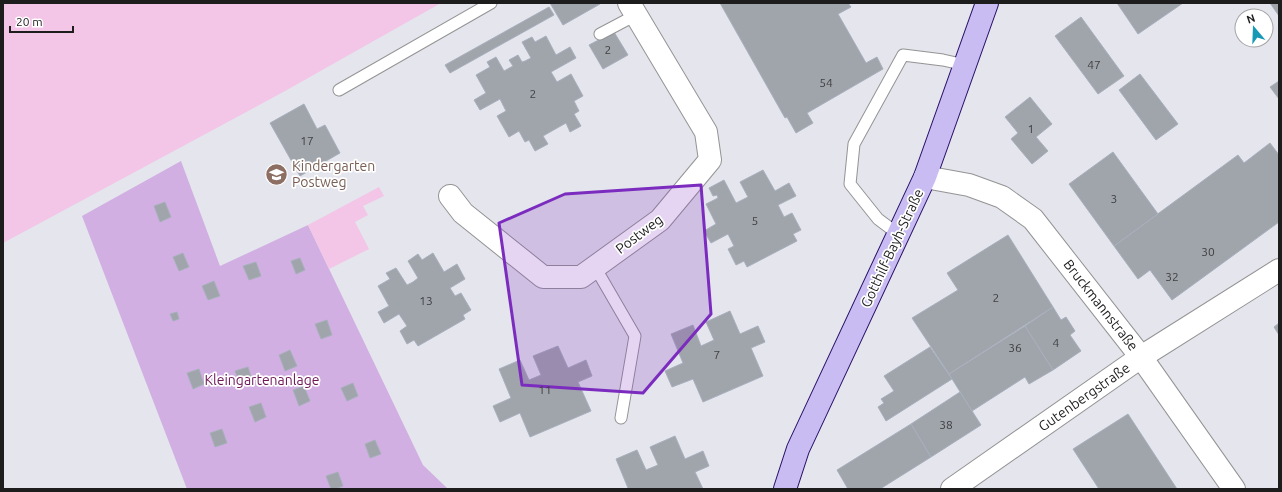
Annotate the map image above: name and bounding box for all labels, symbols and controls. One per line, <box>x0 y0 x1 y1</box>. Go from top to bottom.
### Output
scale bar <box>10 8 73 34</box>
north arrow <box>1234 8 1274 48</box>
text: N <box>1245 12 1257 26</box>
text: 20 m <box>16 15 43 28</box>
house number: 2 <box>605 43 611 56</box>
house number: 47 <box>1087 58 1101 71</box>
house number: 54 <box>819 76 833 89</box>
house number: 2 <box>530 87 536 100</box>
house number: 1 <box>1028 122 1034 135</box>
house number: 17 <box>300 134 314 147</box>
place label: Kindergarten Postweg <box>292 158 375 190</box>
school or university icon: Kindergarten Postweg <box>263 161 289 187</box>
street label: Gotthilf-Bayh-Straße <box>857 186 927 310</box>
house number: 3 <box>1111 192 1117 205</box>
street label: Postweg <box>612 211 666 257</box>
house number: 5 <box>752 214 758 227</box>
house number: 30 <box>1201 245 1215 258</box>
street label: Bruckmannstraße <box>1060 256 1142 354</box>
house number: 32 <box>1165 270 1179 283</box>
house number: 2 <box>993 291 999 304</box>
house number: 13 <box>419 294 433 307</box>
house number: 4 <box>1053 336 1060 349</box>
house number: 36 <box>1008 341 1022 354</box>
house number: 7 <box>714 348 720 361</box>
street label: Gutenbergstraße <box>1035 359 1133 435</box>
park label: Kleingartenanlage <box>205 372 319 388</box>
house number: 11 <box>538 383 552 396</box>
house number: 38 <box>939 418 953 431</box>

